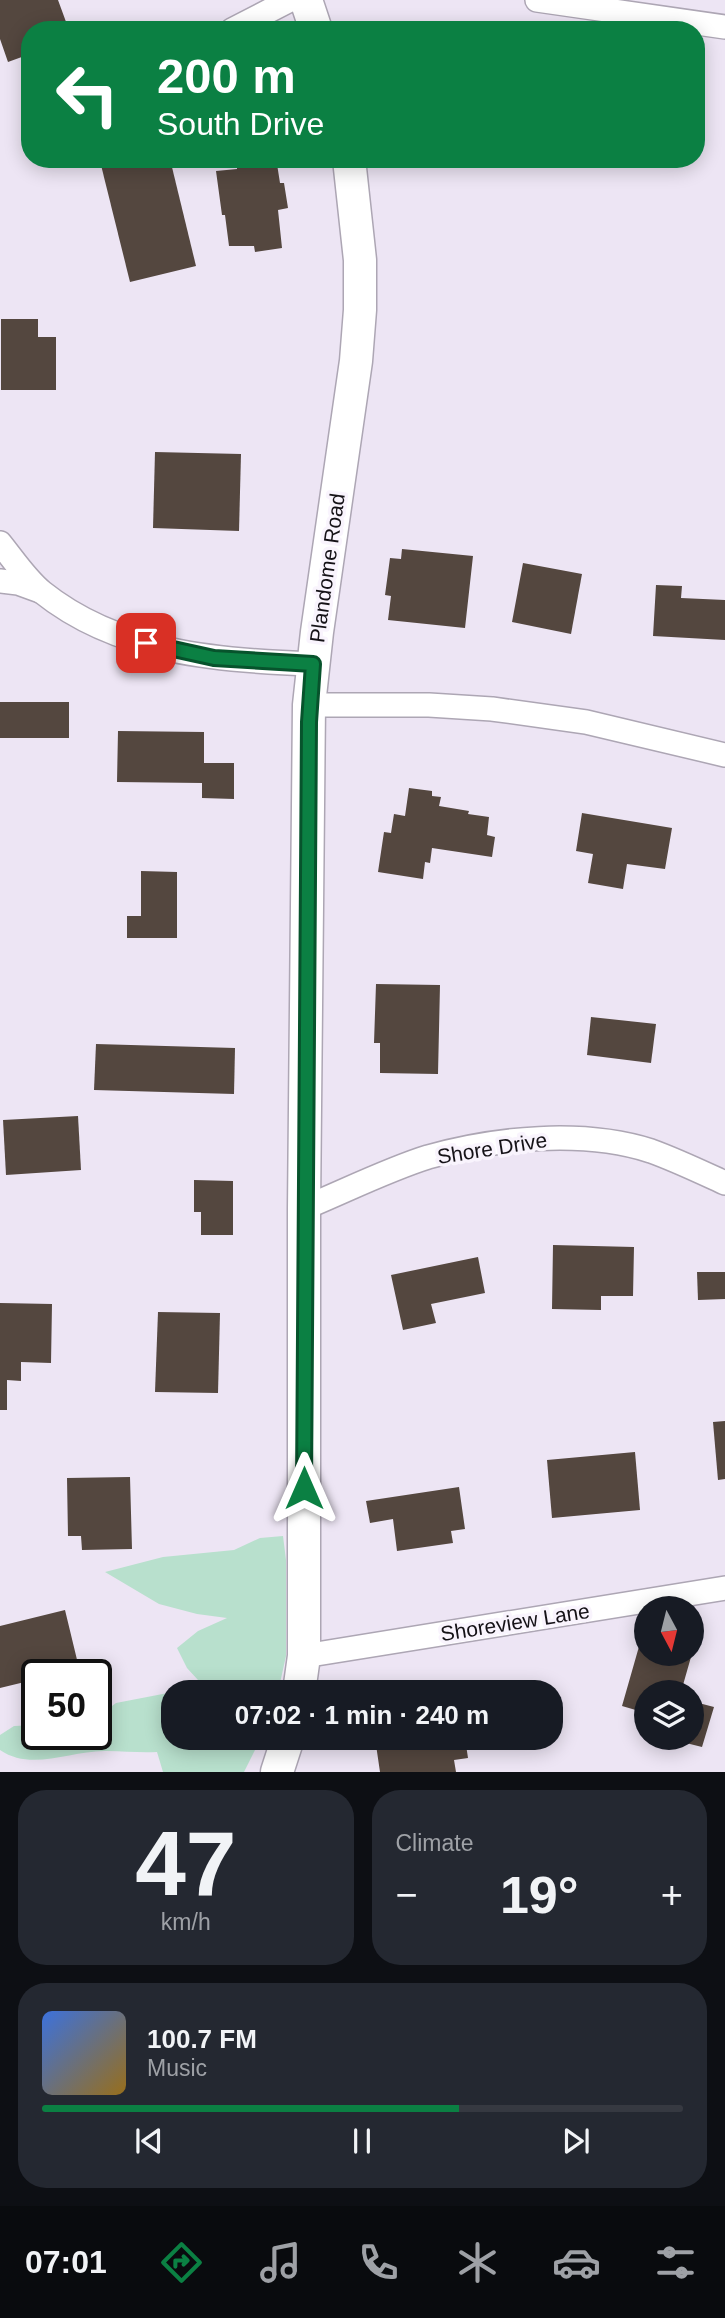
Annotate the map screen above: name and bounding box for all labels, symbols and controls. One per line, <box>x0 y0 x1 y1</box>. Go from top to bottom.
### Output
icon: left <box>42 49 133 140</box>
text: 200 m <box>157 49 296 103</box>
text: South Drive <box>157 106 324 142</box>
street label: Plandome Road <box>305 492 349 644</box>
pin <box>116 613 176 673</box>
icon: arrive <box>127 624 165 662</box>
street label: Shore Drive <box>435 1128 549 1168</box>
position arrow <box>267 1451 341 1525</box>
north arrow <box>634 1596 704 1666</box>
map controls <box>634 1596 704 1750</box>
street label: Shoreview Lane <box>439 1599 591 1645</box>
speed limit sign: 50 <box>21 1659 112 1750</box>
button: layers <box>634 1680 704 1750</box>
text: 07:02 · 1 min · 240 m <box>235 1700 489 1730</box>
text: 47 <box>135 1813 236 1914</box>
text: Climate <box>396 1830 473 1856</box>
text: 19° <box>500 1866 579 1924</box>
text: − <box>396 1874 418 1916</box>
text: + <box>661 1874 683 1916</box>
text: km/h <box>161 1909 211 1935</box>
text: 100.7 FM <box>147 2024 257 2054</box>
text: Music <box>147 2055 207 2081</box>
icon: previous <box>130 2122 168 2160</box>
icon: pause <box>343 2122 381 2160</box>
icon: next <box>557 2122 595 2160</box>
icon: directions <box>157 2238 206 2287</box>
icon: music <box>256 2238 305 2287</box>
icon: phone <box>354 2238 403 2287</box>
icon: climate <box>453 2238 502 2287</box>
icon: car <box>552 2238 601 2287</box>
icon: filters <box>651 2238 700 2287</box>
text: 07:01 <box>25 2244 107 2280</box>

